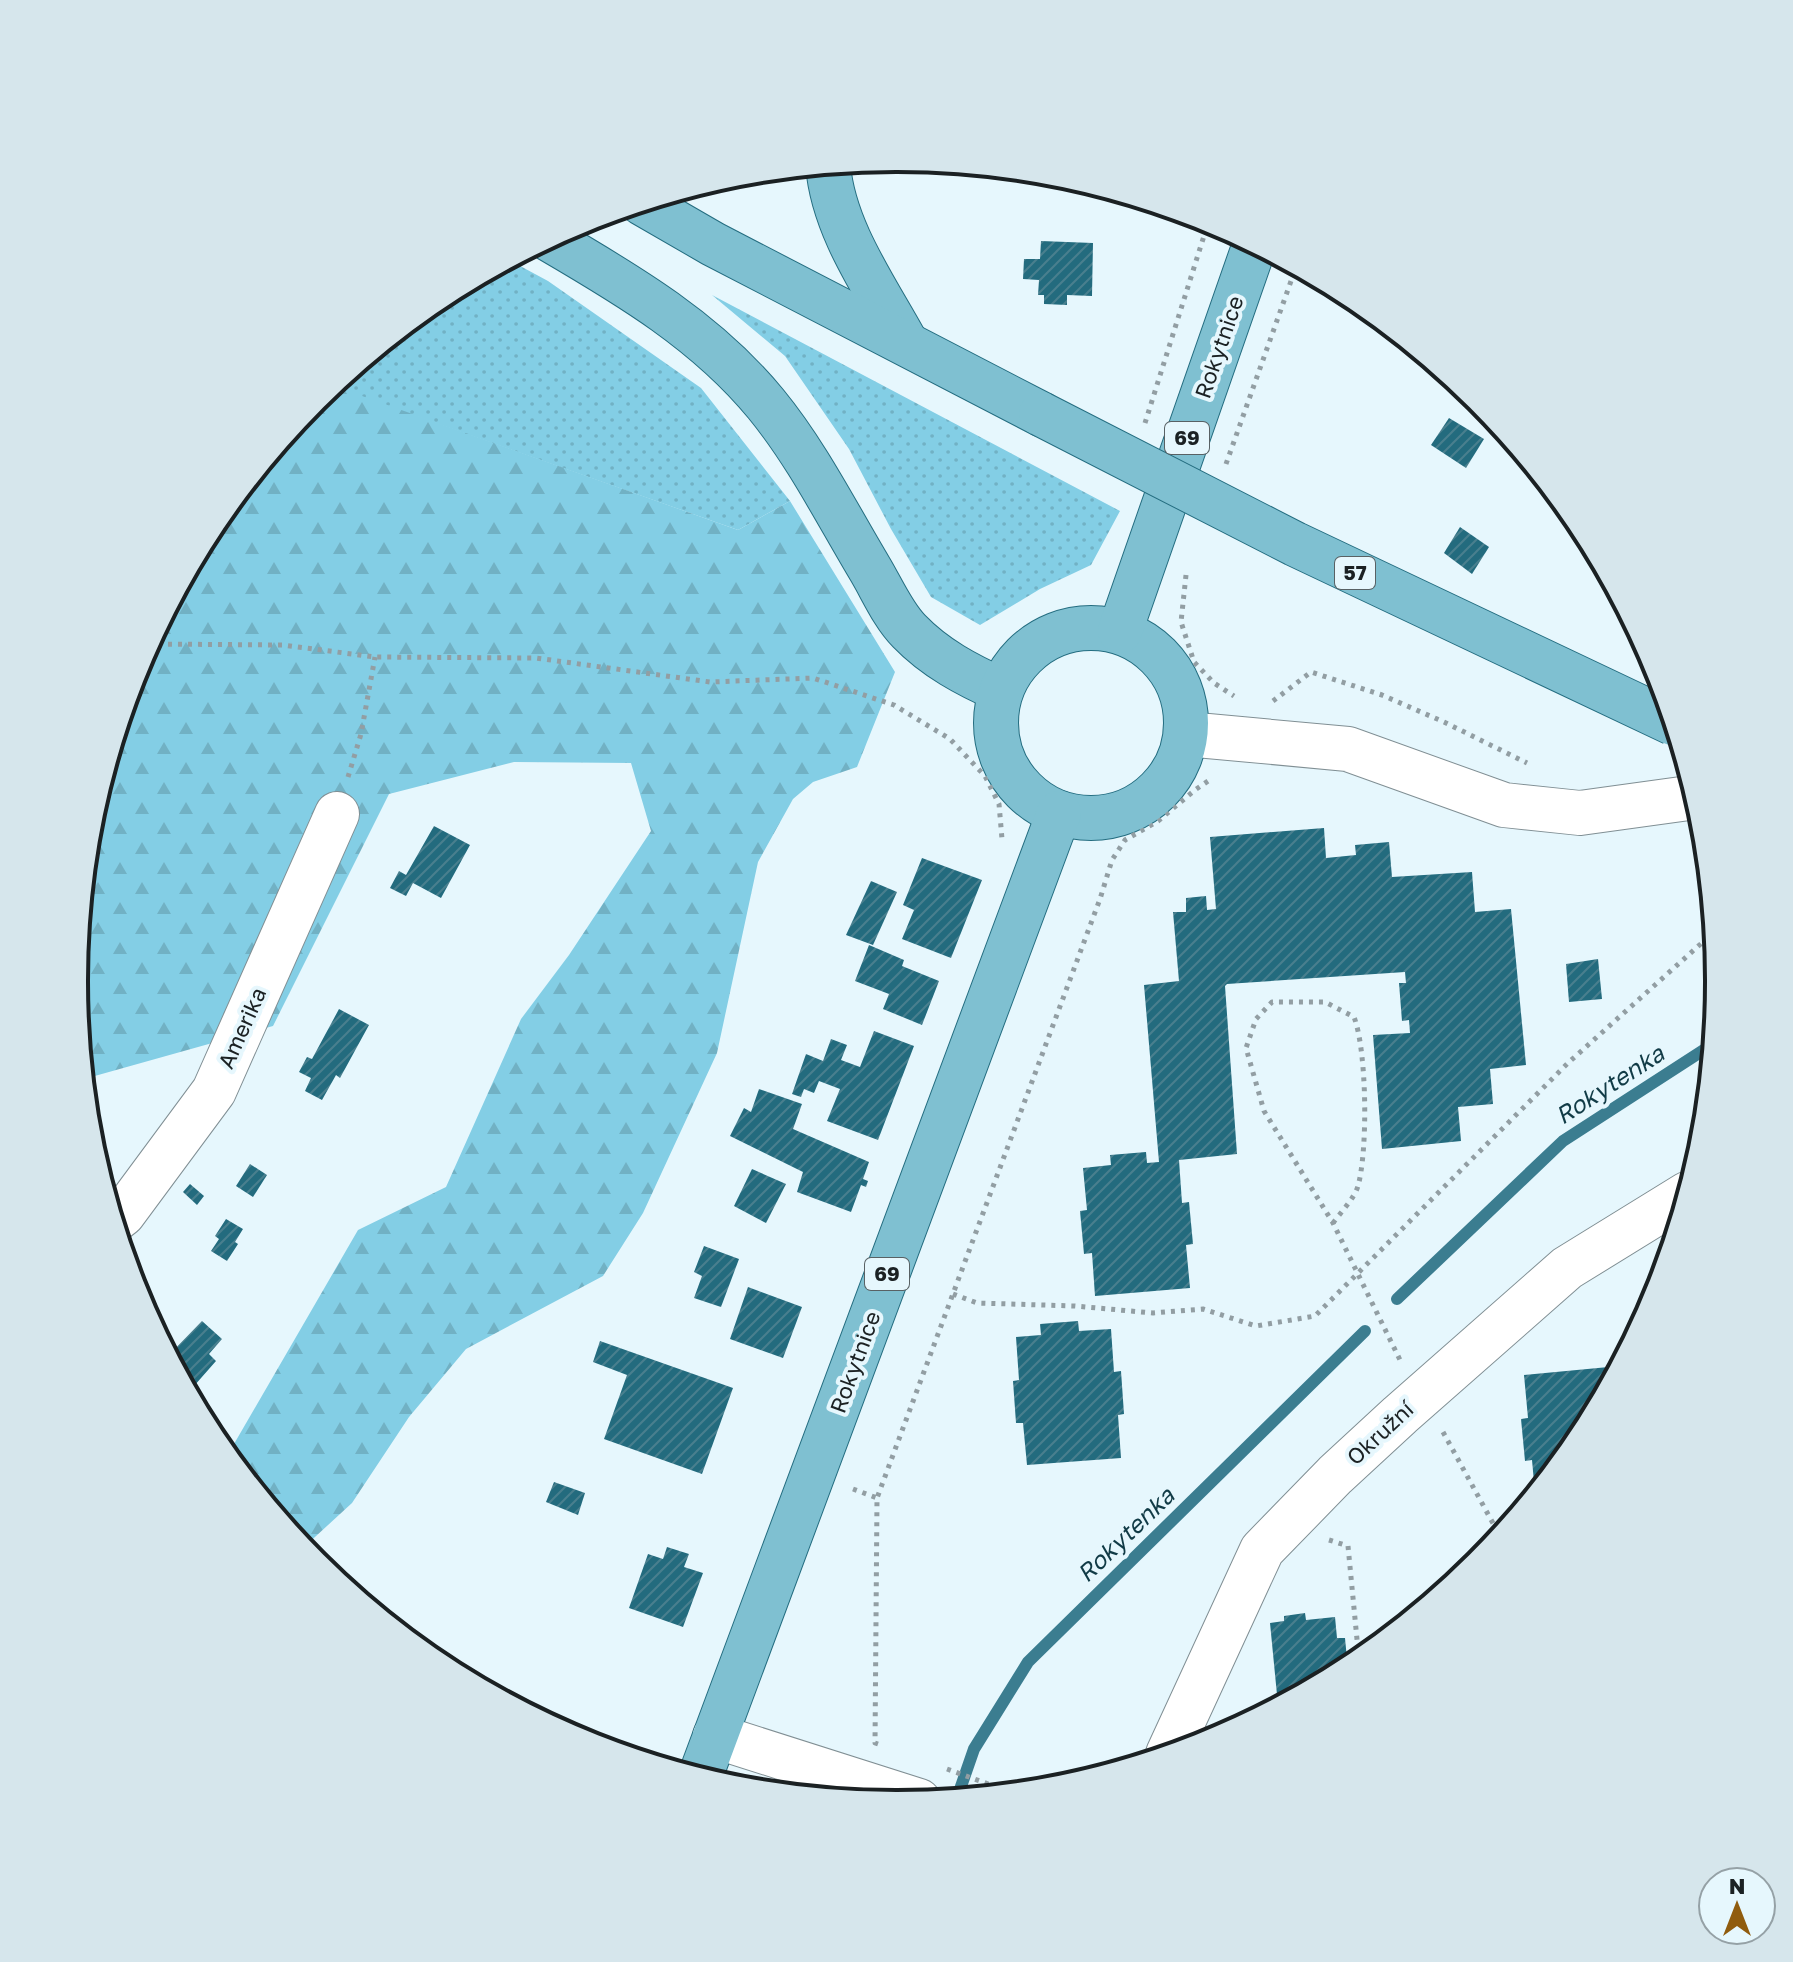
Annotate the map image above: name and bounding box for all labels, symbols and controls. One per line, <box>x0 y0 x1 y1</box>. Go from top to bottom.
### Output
street label: Rokytnice <box>1188 292 1249 402</box>
road number: 69 <box>1165 422 1209 454</box>
road number: 57 <box>1335 557 1375 589</box>
street label: Amerika <box>212 983 271 1073</box>
water label: Rokytenka <box>1549 1037 1671 1130</box>
road number: 69 <box>865 1258 909 1290</box>
street label: Rokytnice <box>824 1307 885 1417</box>
street label: Okružní <box>1341 1394 1420 1470</box>
water label: Rokytenka <box>1070 1480 1181 1588</box>
north arrow <box>1697 1866 1777 1946</box>
text: N <box>1729 1872 1745 1899</box>

